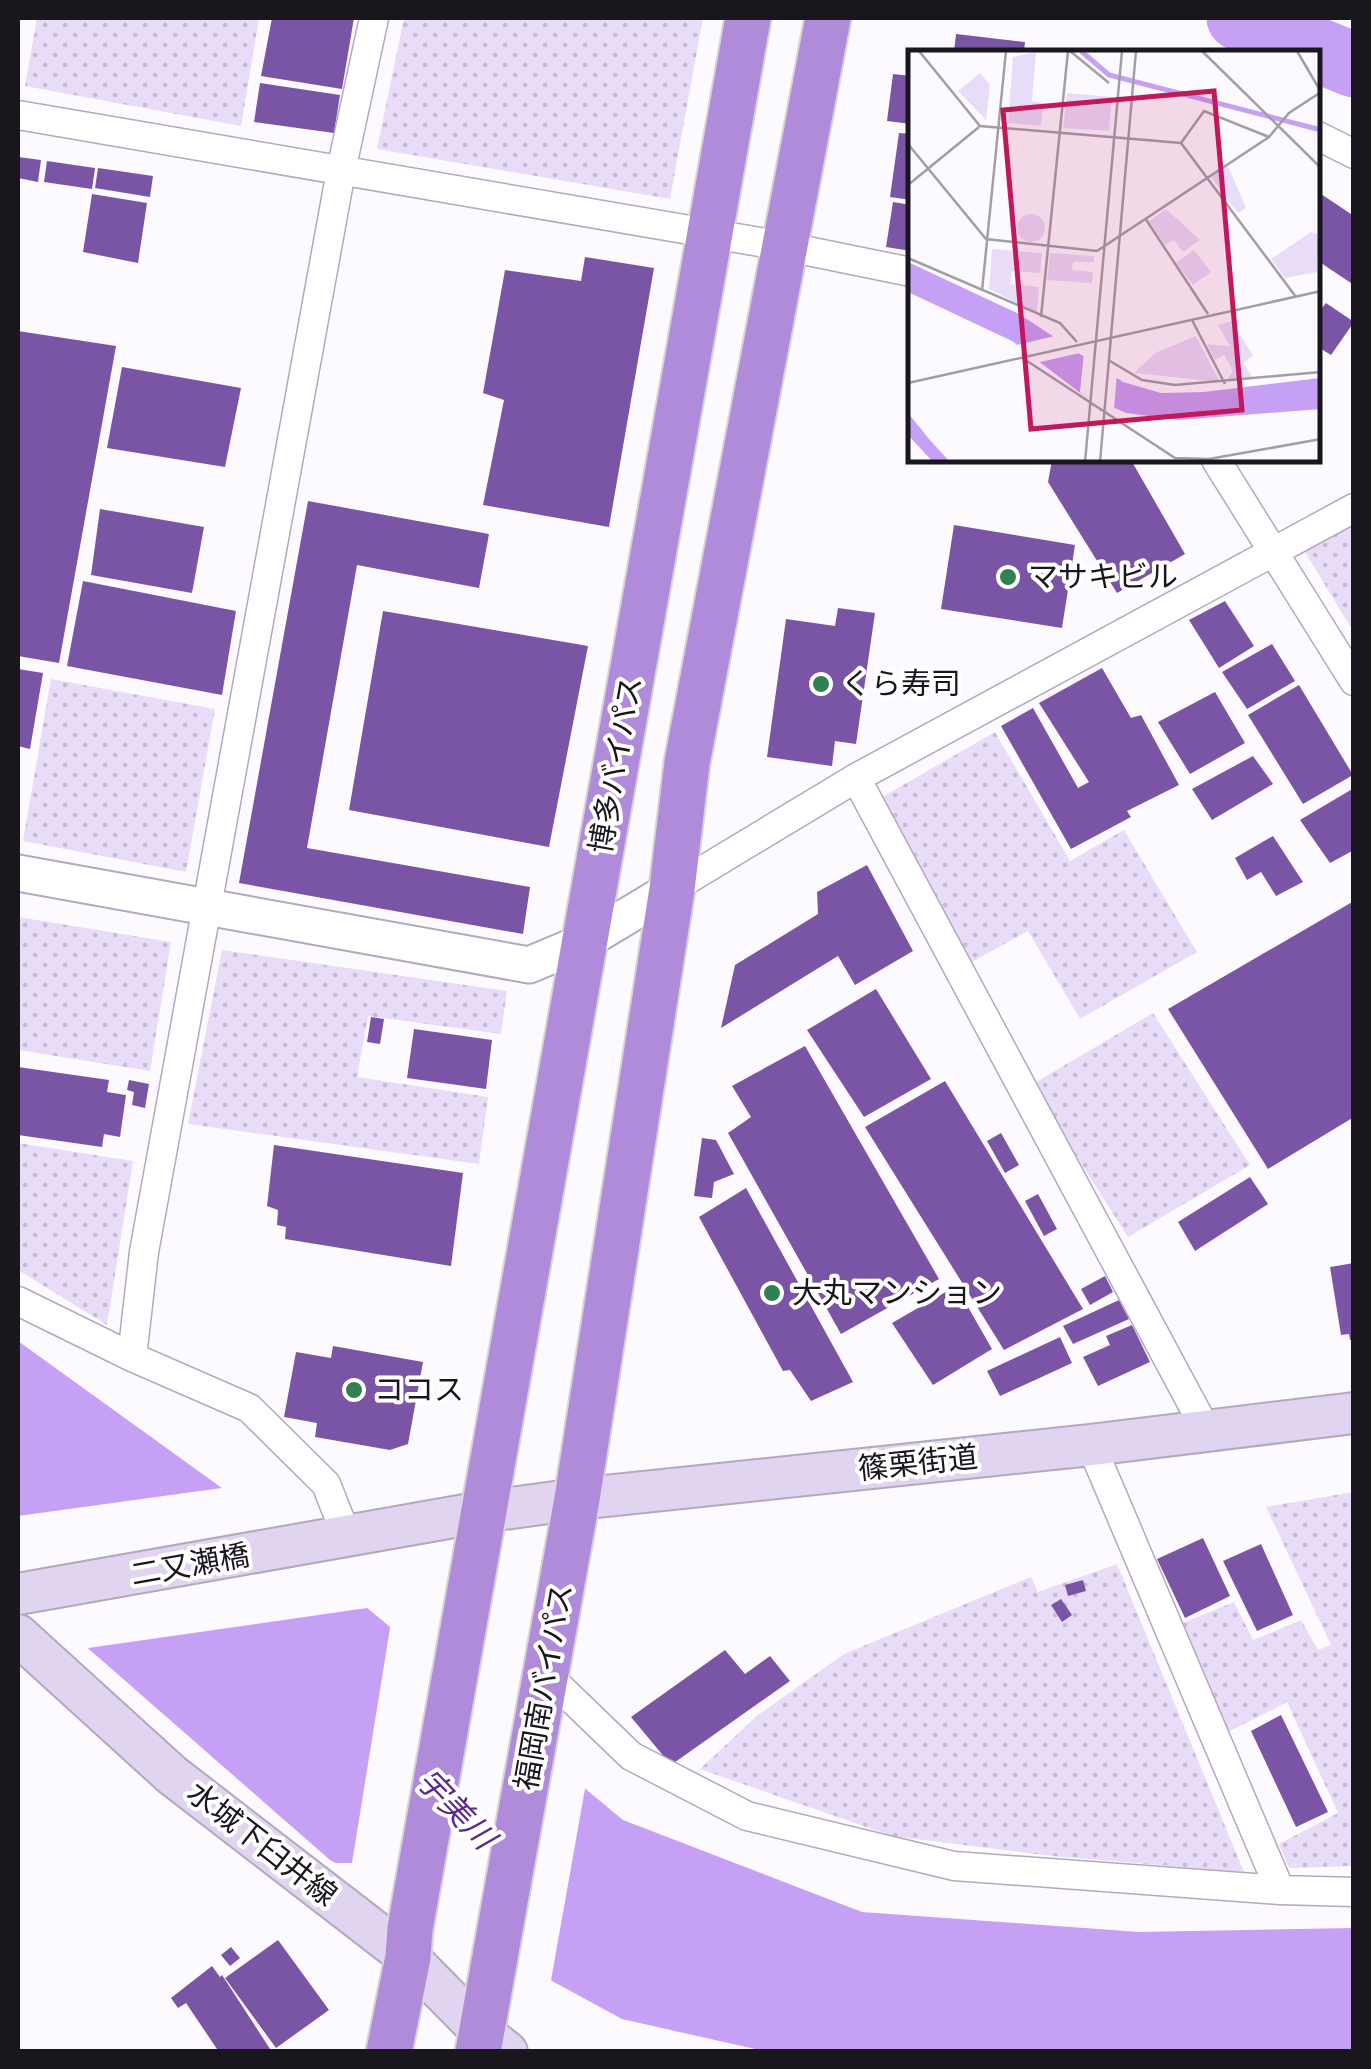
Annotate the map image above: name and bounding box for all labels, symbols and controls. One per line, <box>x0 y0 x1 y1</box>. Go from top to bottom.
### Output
inset map <box>908 50 1321 462</box>
place label: マサキビル <box>1028 555 1178 598</box>
marker: マサキビル <box>997 566 1019 588</box>
place label: くら寿司 <box>841 662 961 705</box>
street label: 博多バイパス <box>579 673 652 857</box>
marker: くら寿司 <box>810 673 832 695</box>
place label: 大丸マンション <box>792 1271 1002 1314</box>
marker: 大丸マンション <box>761 1282 783 1304</box>
place label: ココス <box>374 1368 464 1411</box>
marker: ココス <box>343 1379 365 1401</box>
street label: 篠栗街道 <box>856 1435 980 1490</box>
street label: 二又瀬橋 <box>127 1533 253 1596</box>
street label: 福岡南バイパス <box>504 1580 583 1794</box>
water label: 宇美川 <box>406 1758 508 1862</box>
street label: 水城下臼井線 <box>178 1771 346 1916</box>

